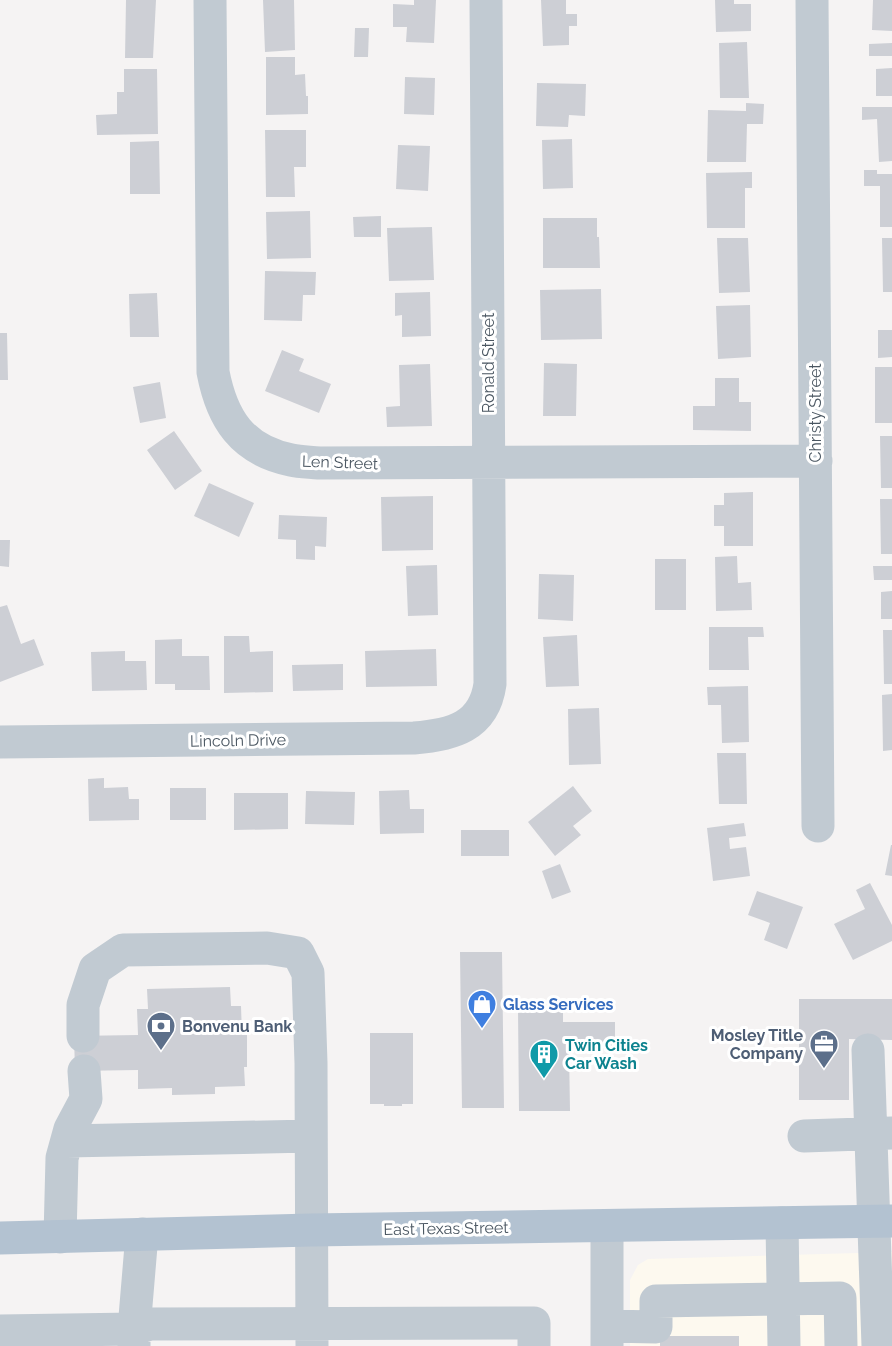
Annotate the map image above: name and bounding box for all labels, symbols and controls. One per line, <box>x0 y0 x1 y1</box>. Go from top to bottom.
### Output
street label: Ronald Street <box>479 312 498 413</box>
street label: Christy Street <box>806 363 825 463</box>
street label: Len Street <box>302 452 379 473</box>
street label: Lincoln Drive <box>190 730 286 751</box>
shop icon: Glass Services <box>466 988 498 1030</box>
place label: Glass Services <box>503 995 613 1014</box>
bank icon: Bonvenu Bank <box>145 1010 177 1052</box>
place label: Bonvenu Bank <box>182 1017 292 1036</box>
place label: Mosley Title Company <box>711 1026 803 1063</box>
office icon: Mosley Title Company <box>808 1028 840 1070</box>
place label: Twin Cities Car Wash <box>565 1036 648 1073</box>
building icon: Twin Cities Car Wash <box>528 1038 560 1080</box>
street label: East Texas Street <box>383 1218 509 1239</box>

